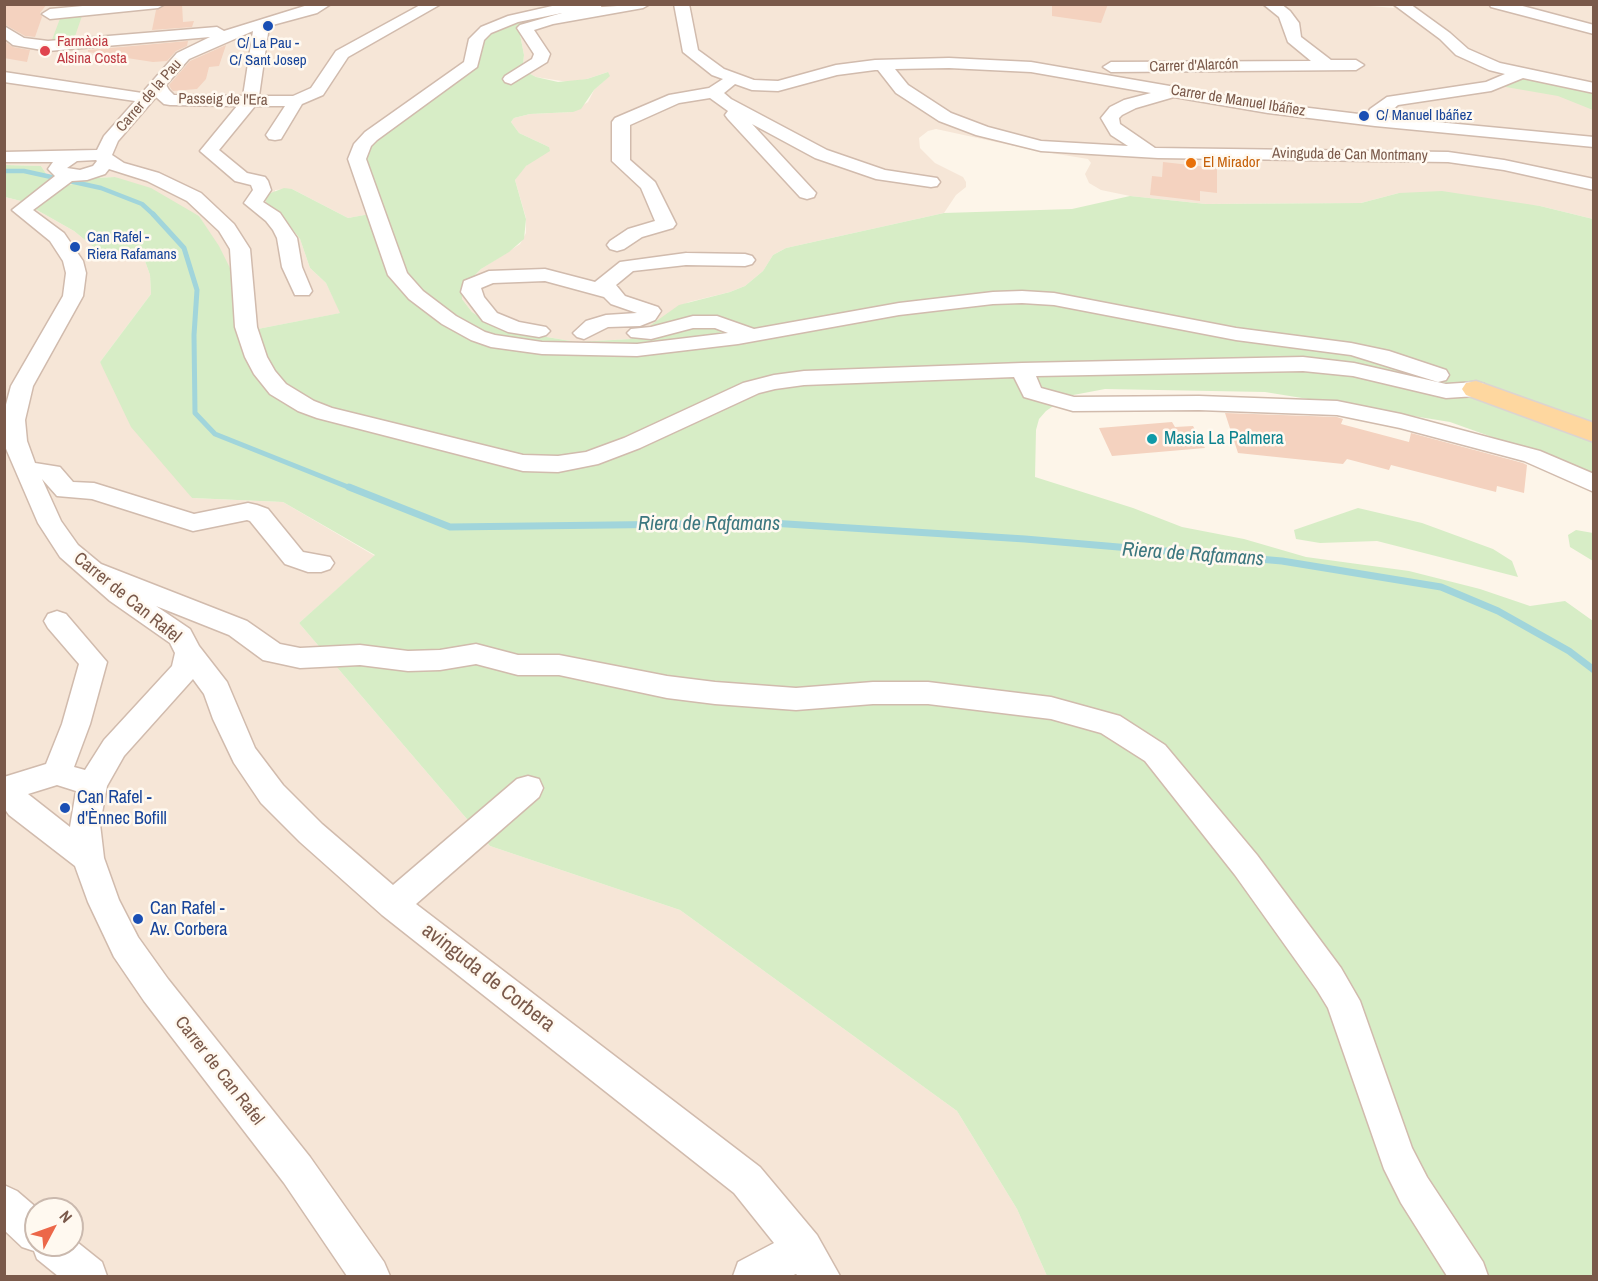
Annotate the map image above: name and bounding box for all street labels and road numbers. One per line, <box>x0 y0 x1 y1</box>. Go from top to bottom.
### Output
street label: Carrer d'Alarcón <box>1149 55 1239 77</box>
street label: Carrer de la Pau <box>113 56 185 136</box>
street label: Carrer de Manuel Ibáñez <box>1169 81 1307 121</box>
street label: Passeig de l'Era <box>178 90 268 110</box>
street label: Avinguda de Can Montmany <box>1272 145 1428 165</box>
street label: Carrer de Can Rafel <box>69 548 185 648</box>
street label: avinguda de Corbera <box>416 918 560 1038</box>
street label: Carrer de Can Rafel <box>170 1012 268 1130</box>

